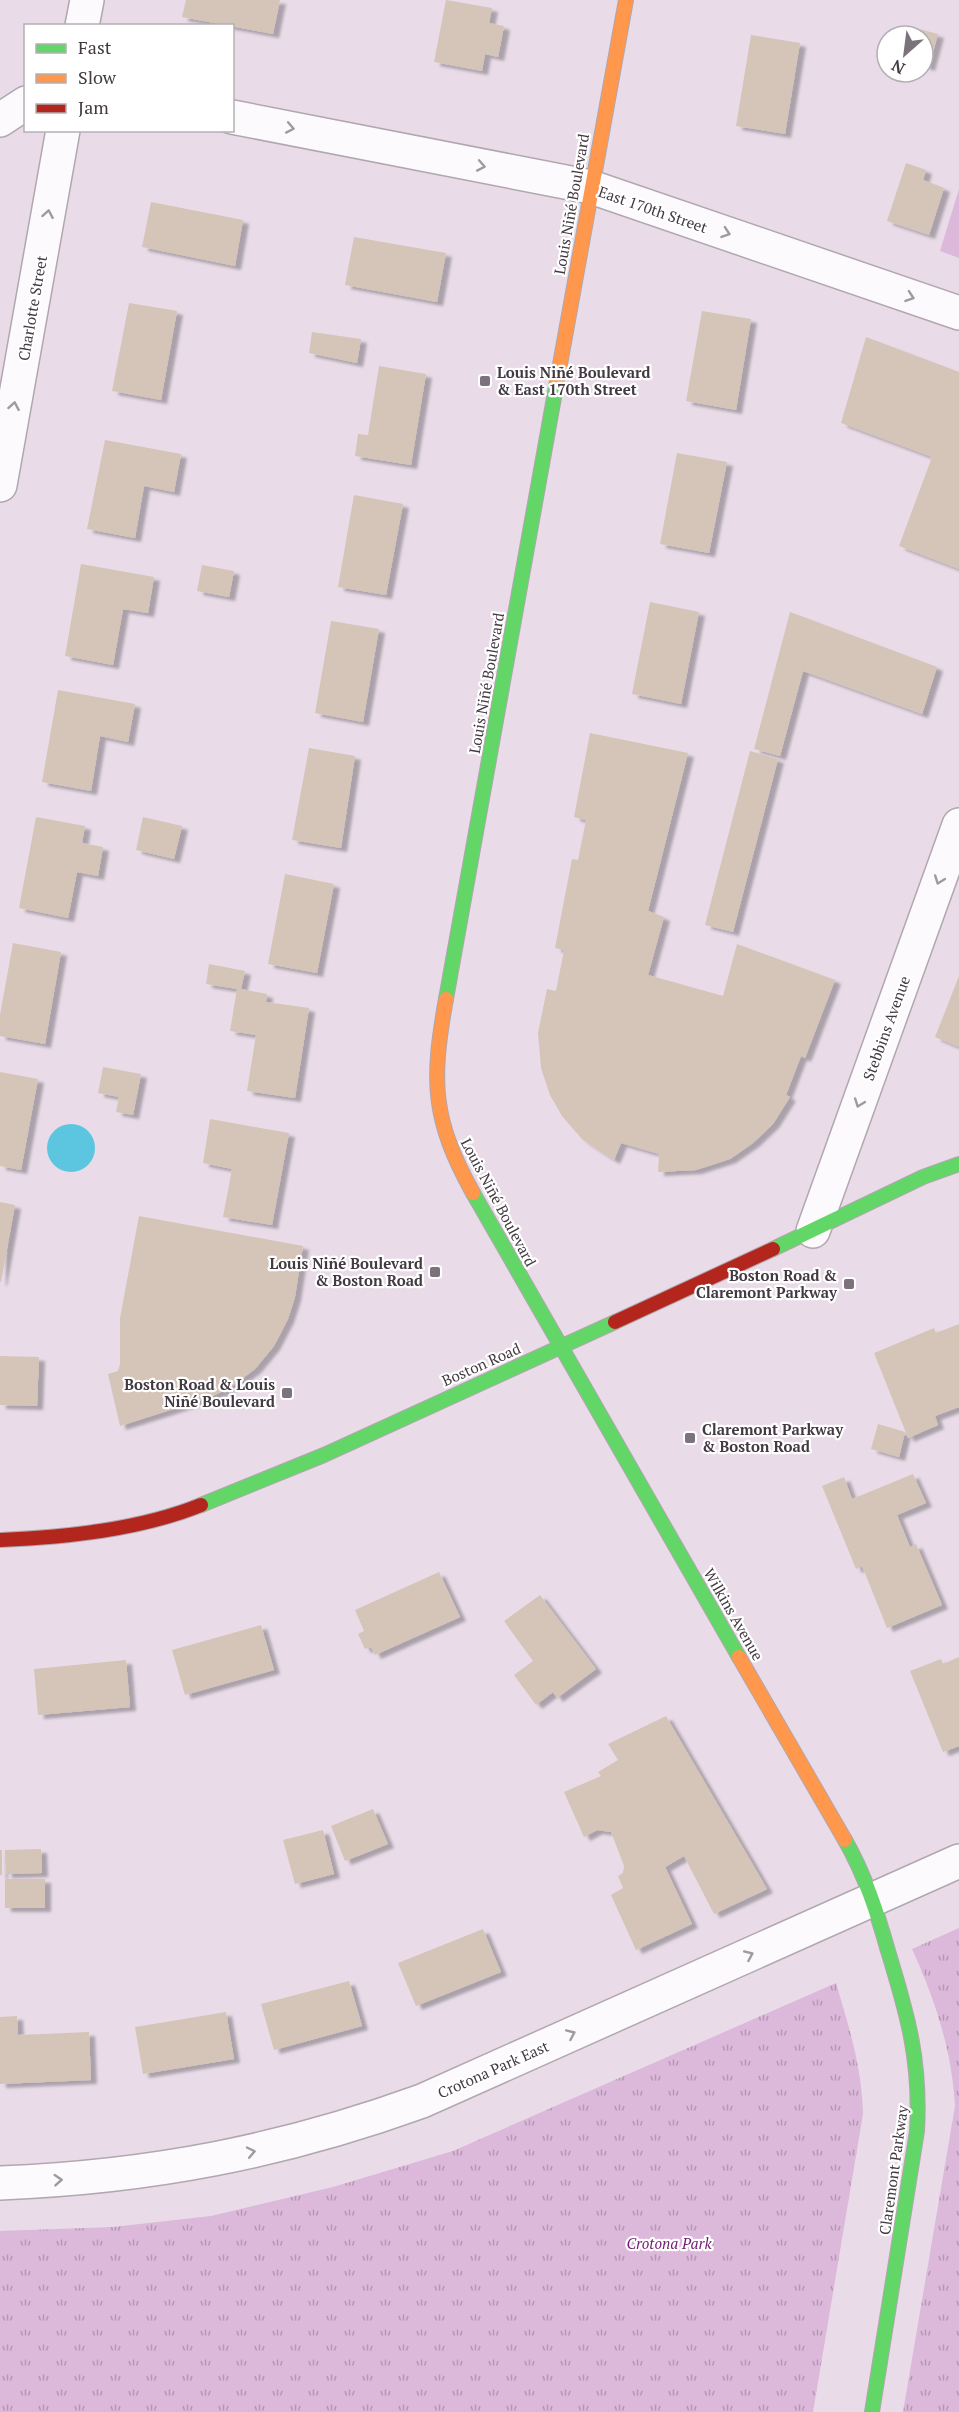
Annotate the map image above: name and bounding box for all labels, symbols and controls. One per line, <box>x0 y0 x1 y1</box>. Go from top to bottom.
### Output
legend <box>24 24 234 132</box>
north arrow <box>875 24 935 84</box>
text: Fast <box>78 35 112 59</box>
text: N <box>887 55 908 80</box>
text: Slow <box>78 65 117 89</box>
text: Jam <box>78 95 109 119</box>
one-way arrow <box>285 121 295 134</box>
street label: Louis Niñé Boulevard <box>549 132 593 276</box>
one-way arrow <box>476 159 486 172</box>
street label: East 170th Street <box>596 181 711 237</box>
one-way arrow <box>41 210 54 220</box>
one-way arrow <box>720 226 731 239</box>
street label: Charlotte Street <box>13 253 51 362</box>
one-way arrow <box>904 289 915 302</box>
place label: Louis Niñé Boulevard & East 170th Street <box>497 362 651 399</box>
marker: Louis Niñé Boulevard & East 170th Street <box>478 374 492 388</box>
one-way arrow <box>7 402 20 412</box>
street label: Louis Niñé Boulevard <box>464 611 508 755</box>
one-way arrow <box>934 874 947 885</box>
street label: Stebbins Avenue <box>858 973 914 1083</box>
one-way arrow <box>854 1097 867 1108</box>
street label: Louis Niñé Boulevard <box>457 1134 541 1270</box>
place label: Louis Niñé Boulevard & Boston Road <box>269 1253 423 1290</box>
marker: Louis Niñé Boulevard & Boston Road <box>428 1265 442 1279</box>
place label: Boston Road & Claremont Parkway <box>696 1265 838 1302</box>
marker: Boston Road & Claremont Parkway <box>842 1277 856 1291</box>
street label: Boston Road <box>439 1338 523 1390</box>
place label: Boston Road & Louis Niñé Boulevard <box>124 1374 275 1411</box>
marker: Boston Road & Louis Niñé Boulevard <box>280 1386 294 1400</box>
place label: Claremont Parkway & Boston Road <box>702 1419 844 1456</box>
marker: Claremont Parkway & Boston Road <box>683 1431 697 1445</box>
street label: Wilkins Avenue <box>700 1564 768 1664</box>
one-way arrow <box>743 1950 754 1962</box>
one-way arrow <box>565 2030 576 2042</box>
street label: Crotona Park East <box>434 2035 552 2102</box>
street label: Claremont Parkway <box>874 2104 912 2236</box>
one-way arrow <box>246 2147 256 2160</box>
one-way arrow <box>54 2174 63 2187</box>
park label: Crotona Park <box>626 2233 712 2253</box>

